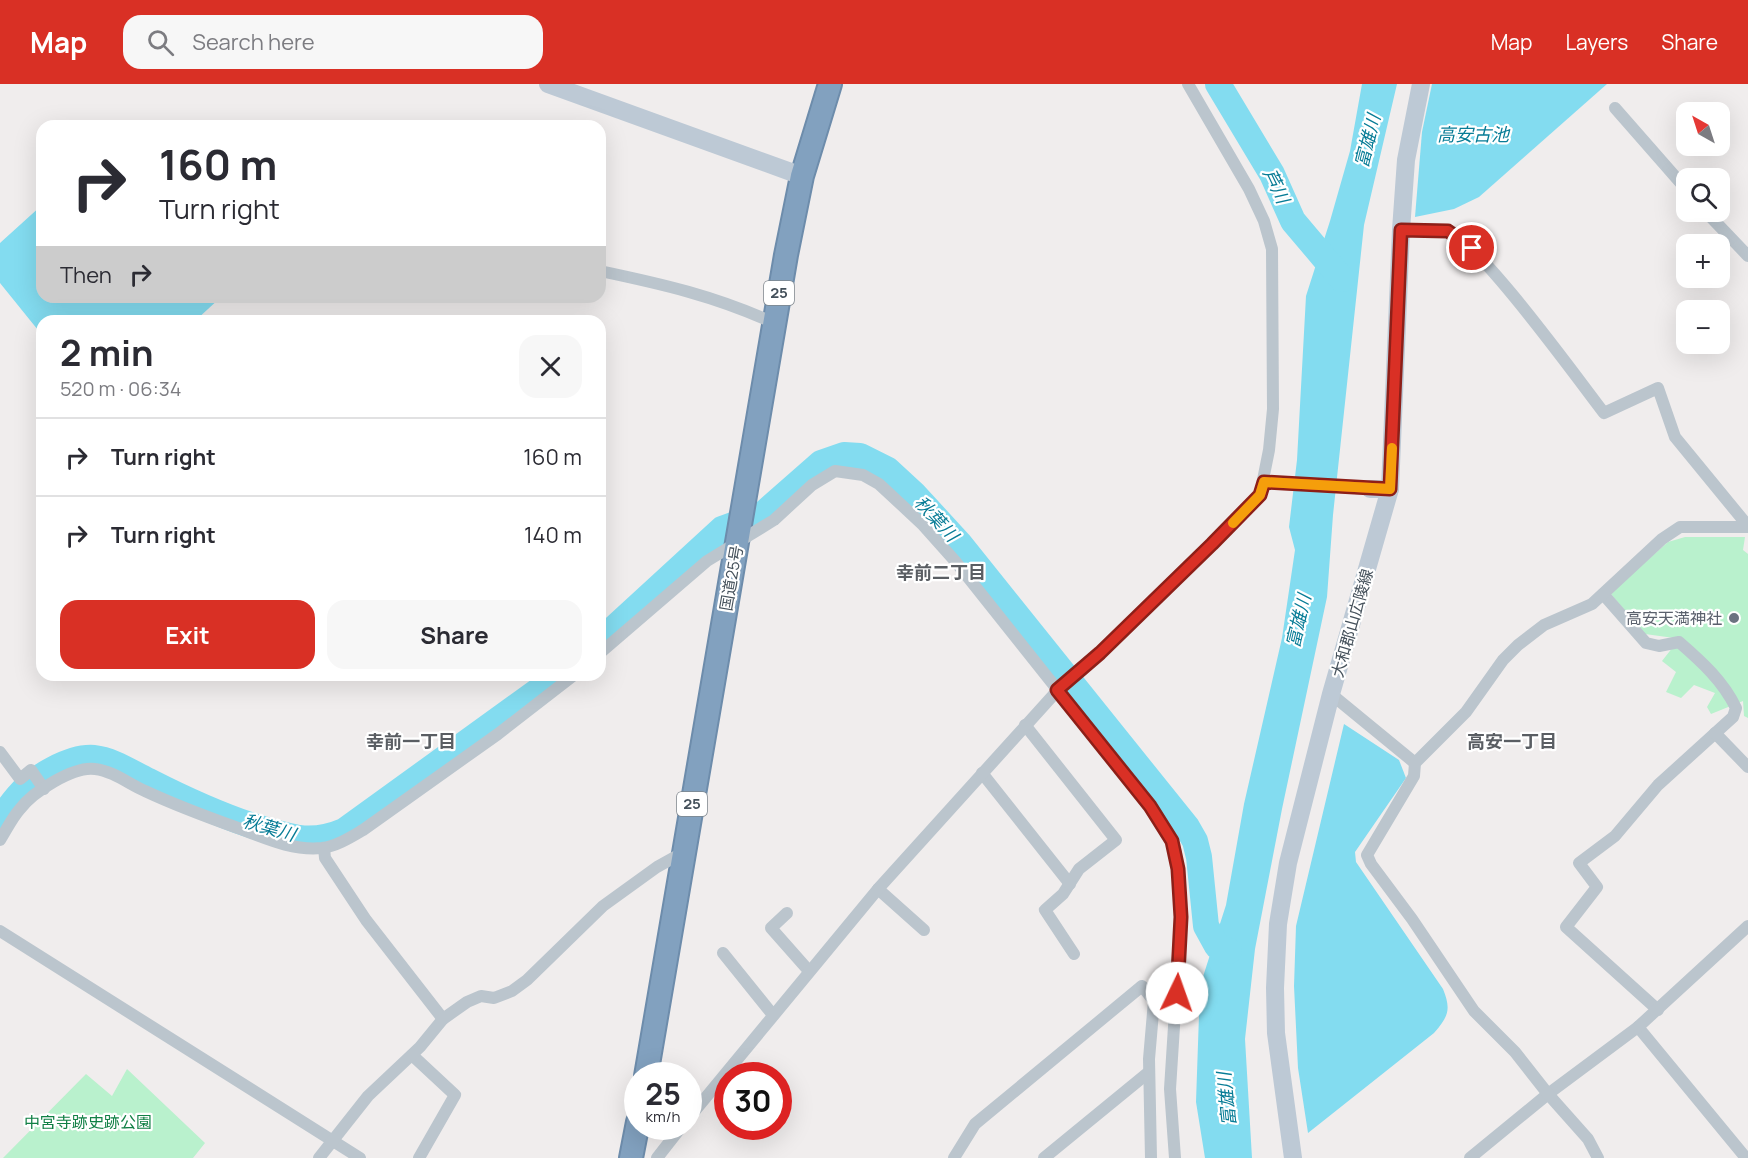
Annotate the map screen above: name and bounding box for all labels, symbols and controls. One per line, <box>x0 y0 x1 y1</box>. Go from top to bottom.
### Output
search box <box>123 15 543 69</box>
text: Map <box>30 23 87 61</box>
icon: search <box>144 26 177 59</box>
text: Search here <box>192 27 315 57</box>
text: Map <box>1491 28 1532 56</box>
text: Layers <box>1565 28 1628 56</box>
text: Share <box>1661 28 1718 56</box>
north arrow <box>1676 102 1730 156</box>
map controls <box>1676 102 1730 354</box>
water label: 富雄川 <box>1349 110 1386 170</box>
water label: 高安古池 <box>1437 122 1511 146</box>
text: 160 m <box>159 135 277 193</box>
icon: right <box>60 144 138 222</box>
water label: 芦川 <box>1258 164 1296 209</box>
button: search <box>1676 168 1730 222</box>
text: Turn right <box>159 190 280 227</box>
pin <box>1446 222 1497 273</box>
icon: arrive <box>1455 231 1488 264</box>
button: + <box>1676 234 1730 288</box>
icon: right <box>124 258 157 291</box>
text: Then <box>60 260 112 290</box>
road number: 25 <box>764 281 794 305</box>
button: − <box>1676 300 1730 354</box>
text: 2 min <box>60 328 154 377</box>
button: close <box>519 335 582 398</box>
text: 520 m · 06:34 <box>60 375 182 402</box>
icon: right <box>60 441 93 474</box>
text: Turn right <box>111 442 216 472</box>
text: 160 m <box>523 442 582 472</box>
water label: 秋葉川 <box>910 490 965 548</box>
icon: right <box>60 519 93 552</box>
text: Turn right <box>111 520 216 550</box>
text: 140 m <box>524 520 582 550</box>
street label: 国道25号 <box>714 543 748 613</box>
district label: 幸前二丁目 <box>896 560 986 584</box>
street label: 大和郡山広陵線 <box>1326 566 1378 680</box>
water label: 富雄川 <box>1280 590 1316 650</box>
button: Exit <box>60 600 315 669</box>
button: Share <box>327 600 582 669</box>
place label: 高安天満神社 <box>1626 607 1722 629</box>
marker: 高安天満神社 <box>1727 611 1741 625</box>
district label: 幸前一丁目 <box>366 729 456 753</box>
district label: 高安一丁目 <box>1467 729 1557 753</box>
road number: 25 <box>677 792 707 816</box>
water label: 秋葉川 <box>240 808 300 847</box>
position arrow <box>1145 961 1209 1025</box>
speed limit sign: 30 <box>714 1062 792 1140</box>
water label: 富雄川 <box>1211 1069 1241 1127</box>
text: 25 <box>645 1073 681 1114</box>
text: km/h <box>646 1106 680 1127</box>
park label: 中宮寺跡史跡公園 <box>24 1111 152 1133</box>

